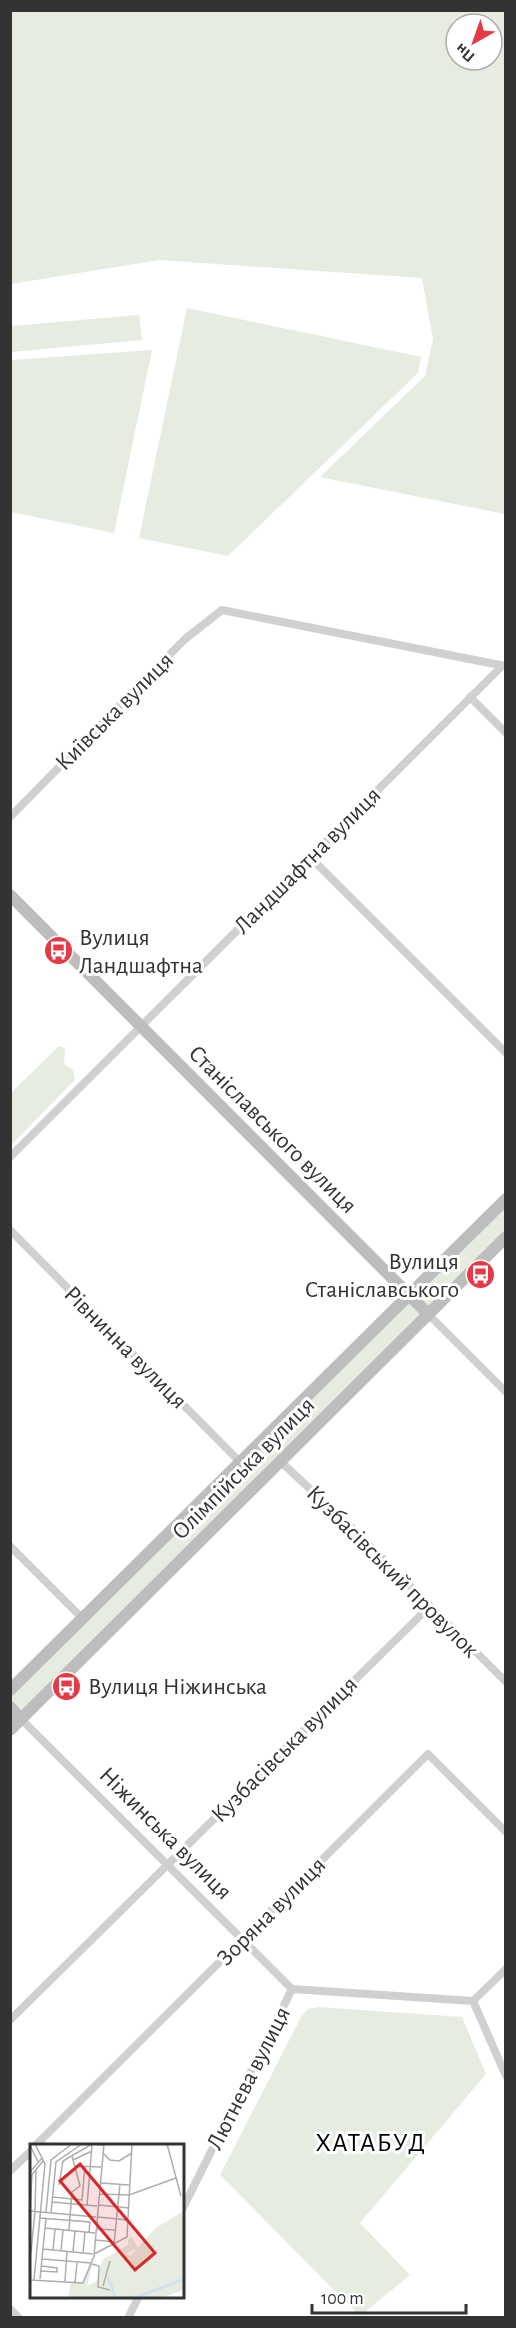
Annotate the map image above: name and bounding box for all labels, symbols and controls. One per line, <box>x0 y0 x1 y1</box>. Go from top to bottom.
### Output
north arrow <box>444 12 504 72</box>
text: Пн <box>452 40 478 65</box>
street label: Київська вулиця <box>51 648 178 775</box>
street label: Ландшафтна вулиця <box>230 783 386 939</box>
place label: Вулиця Ландшафтна <box>79 926 203 978</box>
bus stop icon: Вулиця Ландшафтна <box>42 935 74 967</box>
street label: Станіславського вулиця <box>184 1041 361 1218</box>
place label: Вулиця Станіславського <box>305 1250 459 1302</box>
bus stop icon: Вулиця Станіславського <box>464 1259 496 1291</box>
street label: Рівнинна вулиця <box>59 1282 191 1414</box>
street label: Олімпійська вулиця <box>168 1393 320 1545</box>
street label: Кузбасівський провулок <box>302 1481 483 1662</box>
bus stop icon: Вулиця Ніжинська <box>51 1670 83 1702</box>
street label: Кузбасівська вулиця <box>207 1672 362 1827</box>
place label: Вулиця Ніжинська <box>88 1675 267 1699</box>
street label: Ніжинська вулиця <box>94 1763 236 1905</box>
street label: Зоряна вулиця <box>213 1853 331 1971</box>
street label: Лютнева вулиця <box>203 2003 295 2154</box>
district label: ХАТАБУД <box>315 2130 427 2156</box>
inset map <box>30 2144 184 2298</box>
scale bar <box>312 2277 466 2315</box>
text: 100 m <box>321 2290 364 2308</box>

